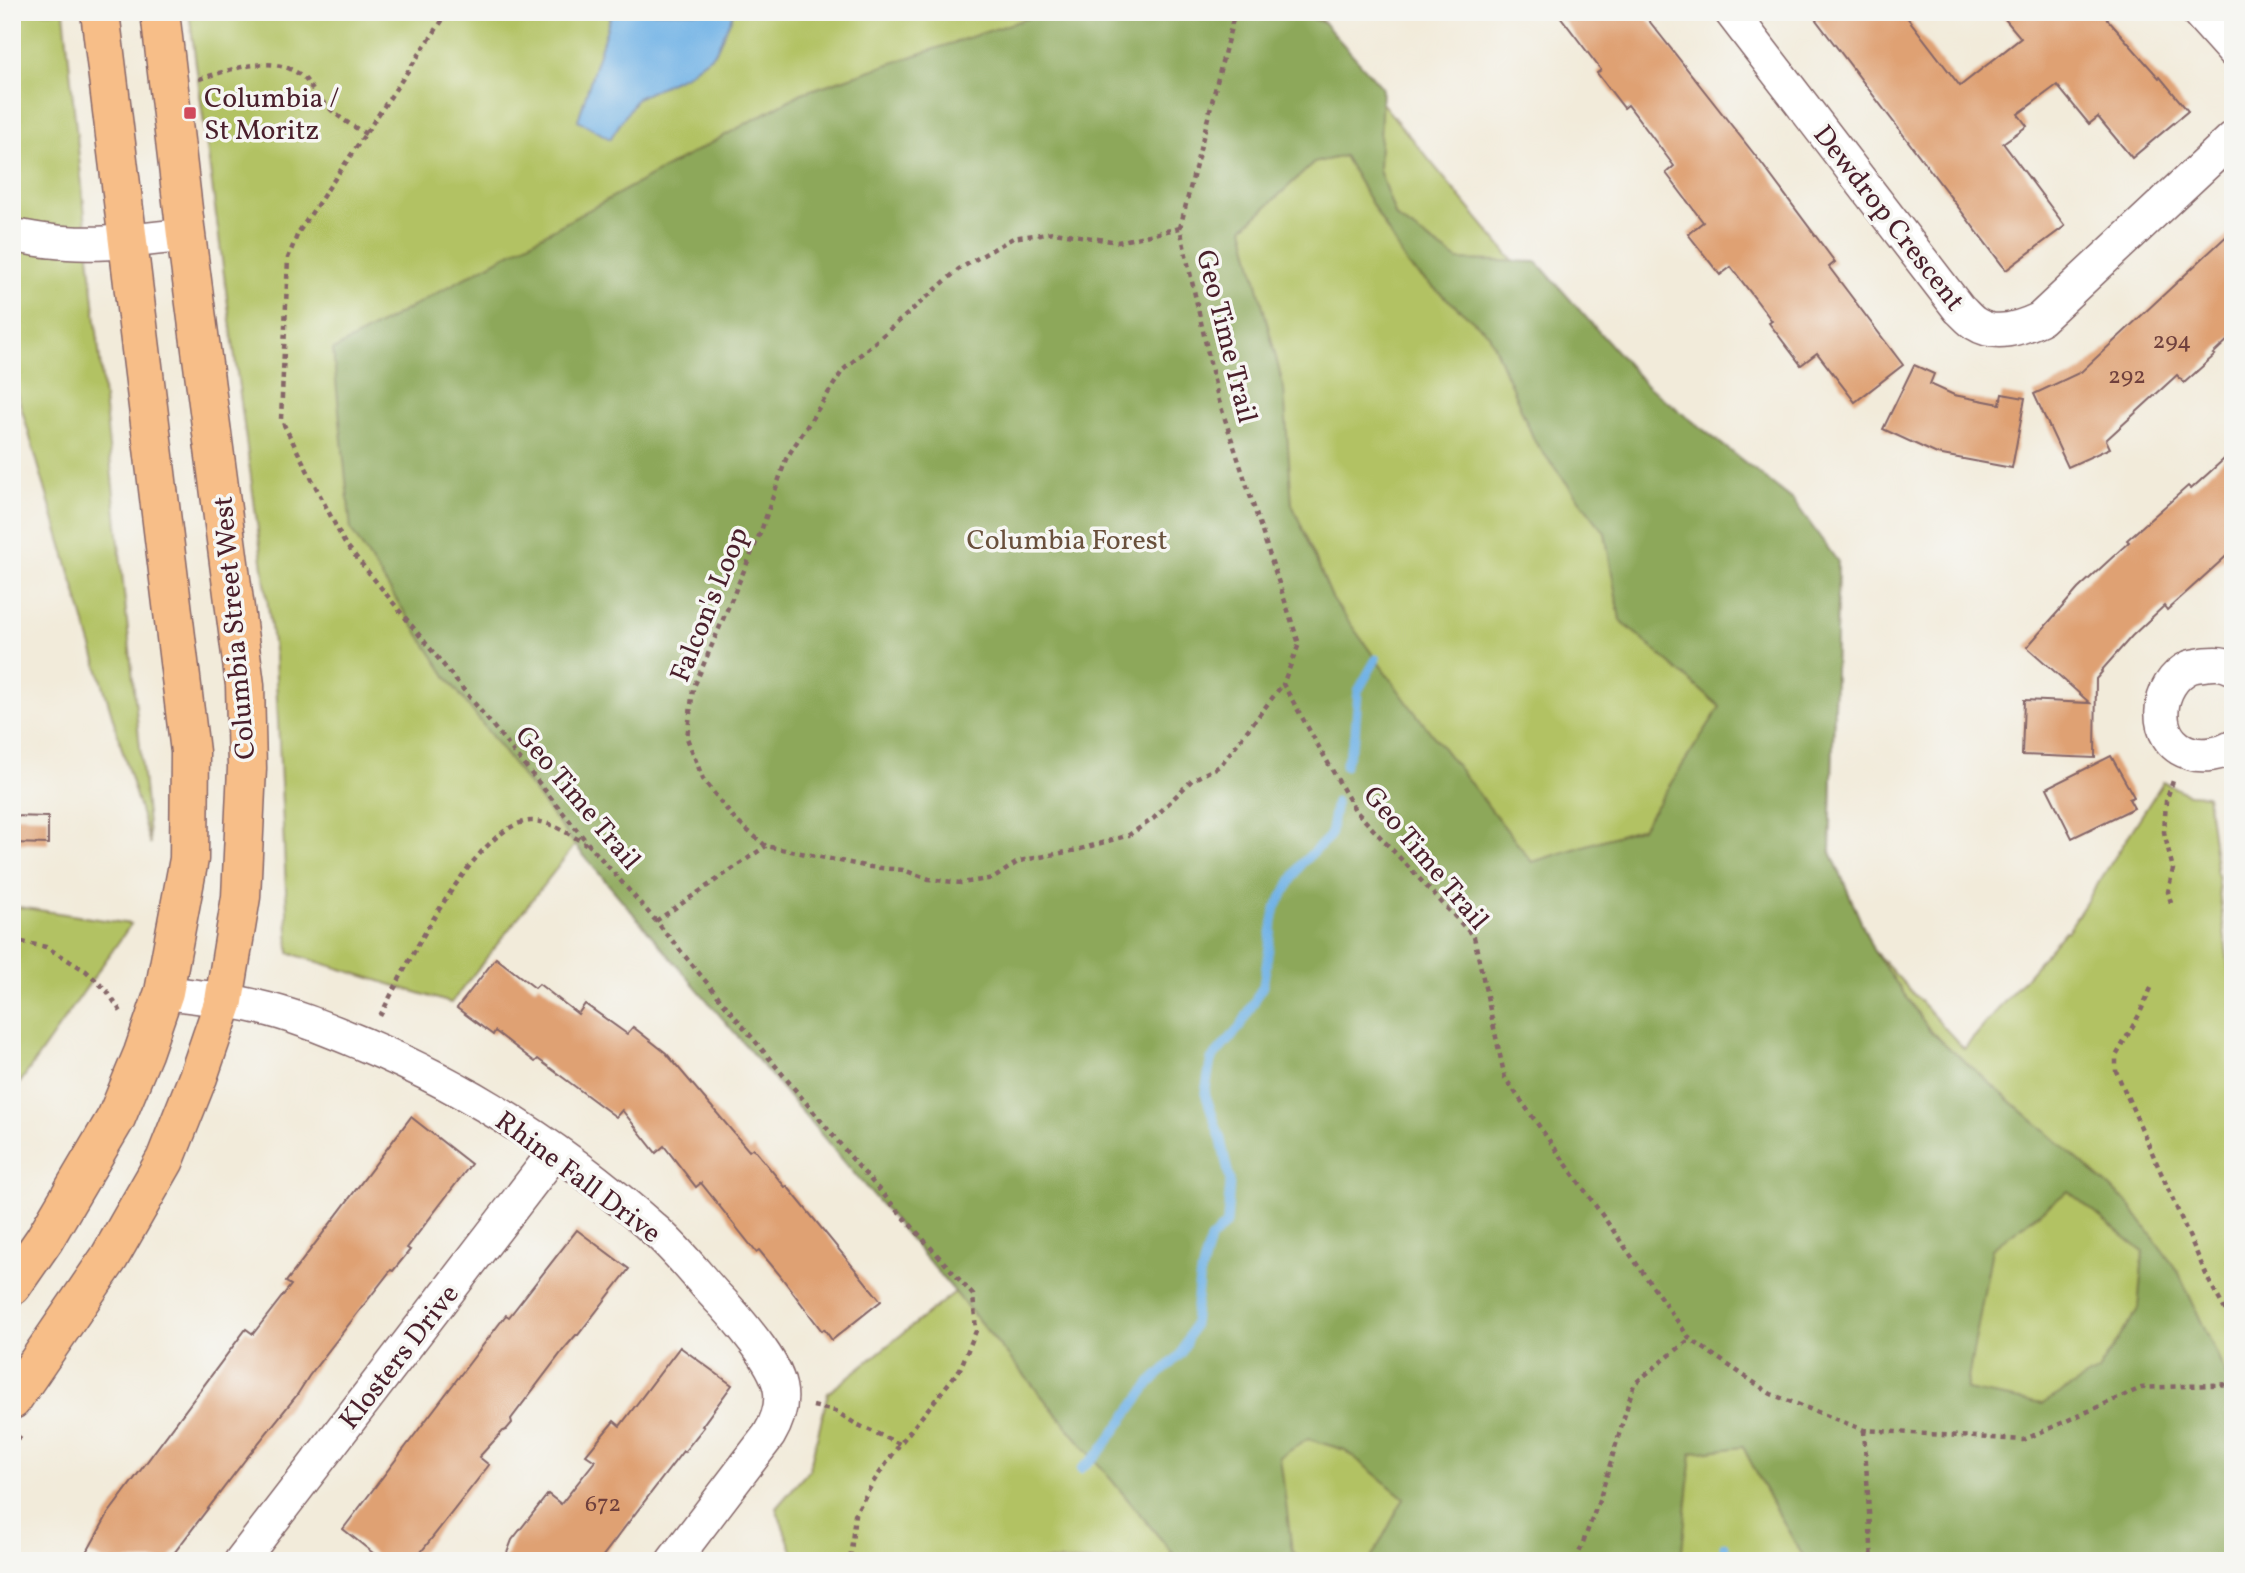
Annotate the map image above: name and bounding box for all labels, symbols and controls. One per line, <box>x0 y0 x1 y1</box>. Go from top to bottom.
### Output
place label: Columbia / St Moritz <box>204 80 339 151</box>
marker: Columbia / St Moritz <box>182 105 198 121</box>
street label: Dewdrop Crescent <box>1803 117 1973 320</box>
street label: Geo Time Trail <box>1185 246 1266 427</box>
house number: 294 <box>2153 325 2191 359</box>
house number: 292 <box>2108 360 2146 394</box>
street label: Columbia Street West <box>205 494 266 761</box>
street label: Falcon's Loop <box>662 522 759 688</box>
park label: Columbia Forest <box>966 522 1168 561</box>
street label: Geo Time Trail <box>505 718 649 879</box>
street label: Geo Time Trail <box>1353 778 1497 939</box>
street label: Rhine Fall Drive <box>486 1103 669 1253</box>
street label: Klosters Drive <box>331 1277 469 1438</box>
house number: 672 <box>585 1488 621 1522</box>

